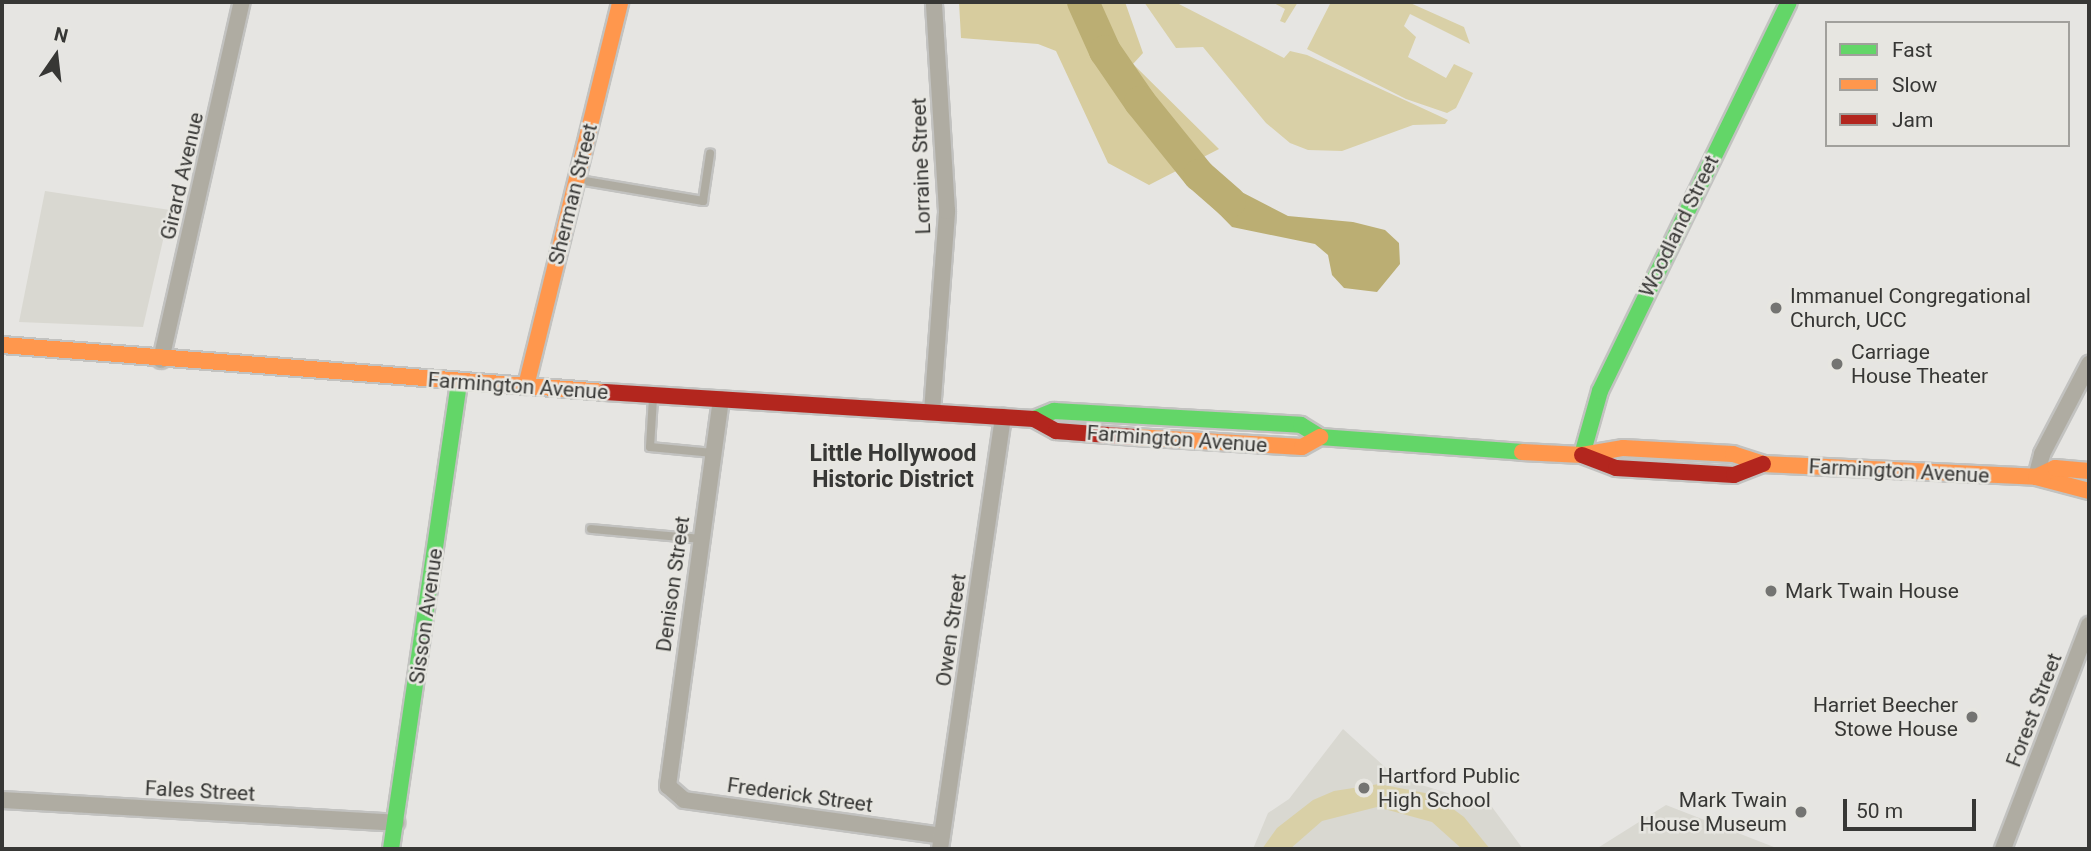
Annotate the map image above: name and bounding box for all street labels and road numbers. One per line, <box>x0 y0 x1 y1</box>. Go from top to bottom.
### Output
street label: Lorraine Street <box>906 97 936 235</box>
street label: Girard Avenue <box>155 110 209 242</box>
street label: Sherman Street <box>543 121 603 267</box>
street label: Woodland Street <box>1634 151 1724 301</box>
street label: Farmington Avenue <box>427 367 609 405</box>
street label: Farmington Avenue <box>1086 420 1268 458</box>
street label: Farmington Avenue <box>1808 454 1990 488</box>
street label: Denison Street <box>651 515 695 653</box>
street label: Sisson Avenue <box>404 547 448 685</box>
street label: Owen Street <box>931 572 971 688</box>
street label: Forest Street <box>2001 650 2067 770</box>
street label: Frederick Street <box>726 772 874 818</box>
street label: Fales Street <box>144 776 256 806</box>

